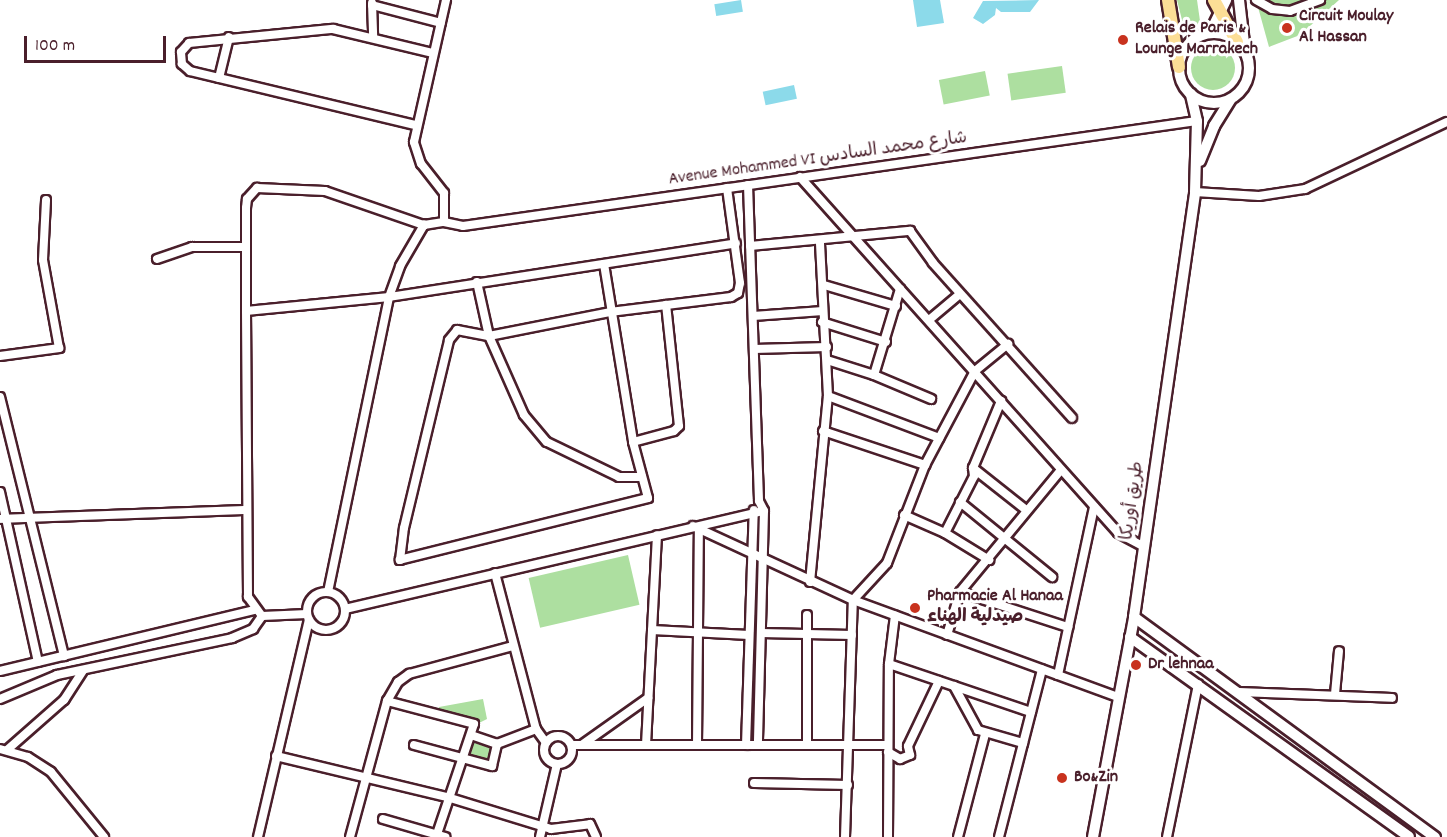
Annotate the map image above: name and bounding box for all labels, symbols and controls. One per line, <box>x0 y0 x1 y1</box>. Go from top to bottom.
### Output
place label: Circuit Moulay Al Hassan <box>1299 7 1393 50</box>
place label: Relais de Paris & Lounge Marrakech <box>1135 19 1258 62</box>
marker: Circuit Moulay Al Hassan <box>1280 21 1294 35</box>
scale bar <box>27 24 170 62</box>
marker: Relais de Paris & Lounge Marrakech <box>1116 33 1130 47</box>
text: 100 m <box>35 34 75 59</box>
street label: Avenue Mohammed VI شارع محمد السادس <box>667 128 969 192</box>
street label: طريق أوريكا <box>1118 460 1150 542</box>
place label: Pharmacie Al Hanaa صيدلية الهناء <box>927 587 1063 630</box>
marker: Pharmacie Al Hanaa صيدلية الهناء <box>908 601 922 615</box>
place label: Dr lehnaa <box>1148 654 1214 676</box>
marker: Dr lehnaa <box>1129 658 1143 672</box>
place label: Bo&Zin <box>1074 767 1118 789</box>
marker: Bo&Zin <box>1055 771 1069 785</box>

